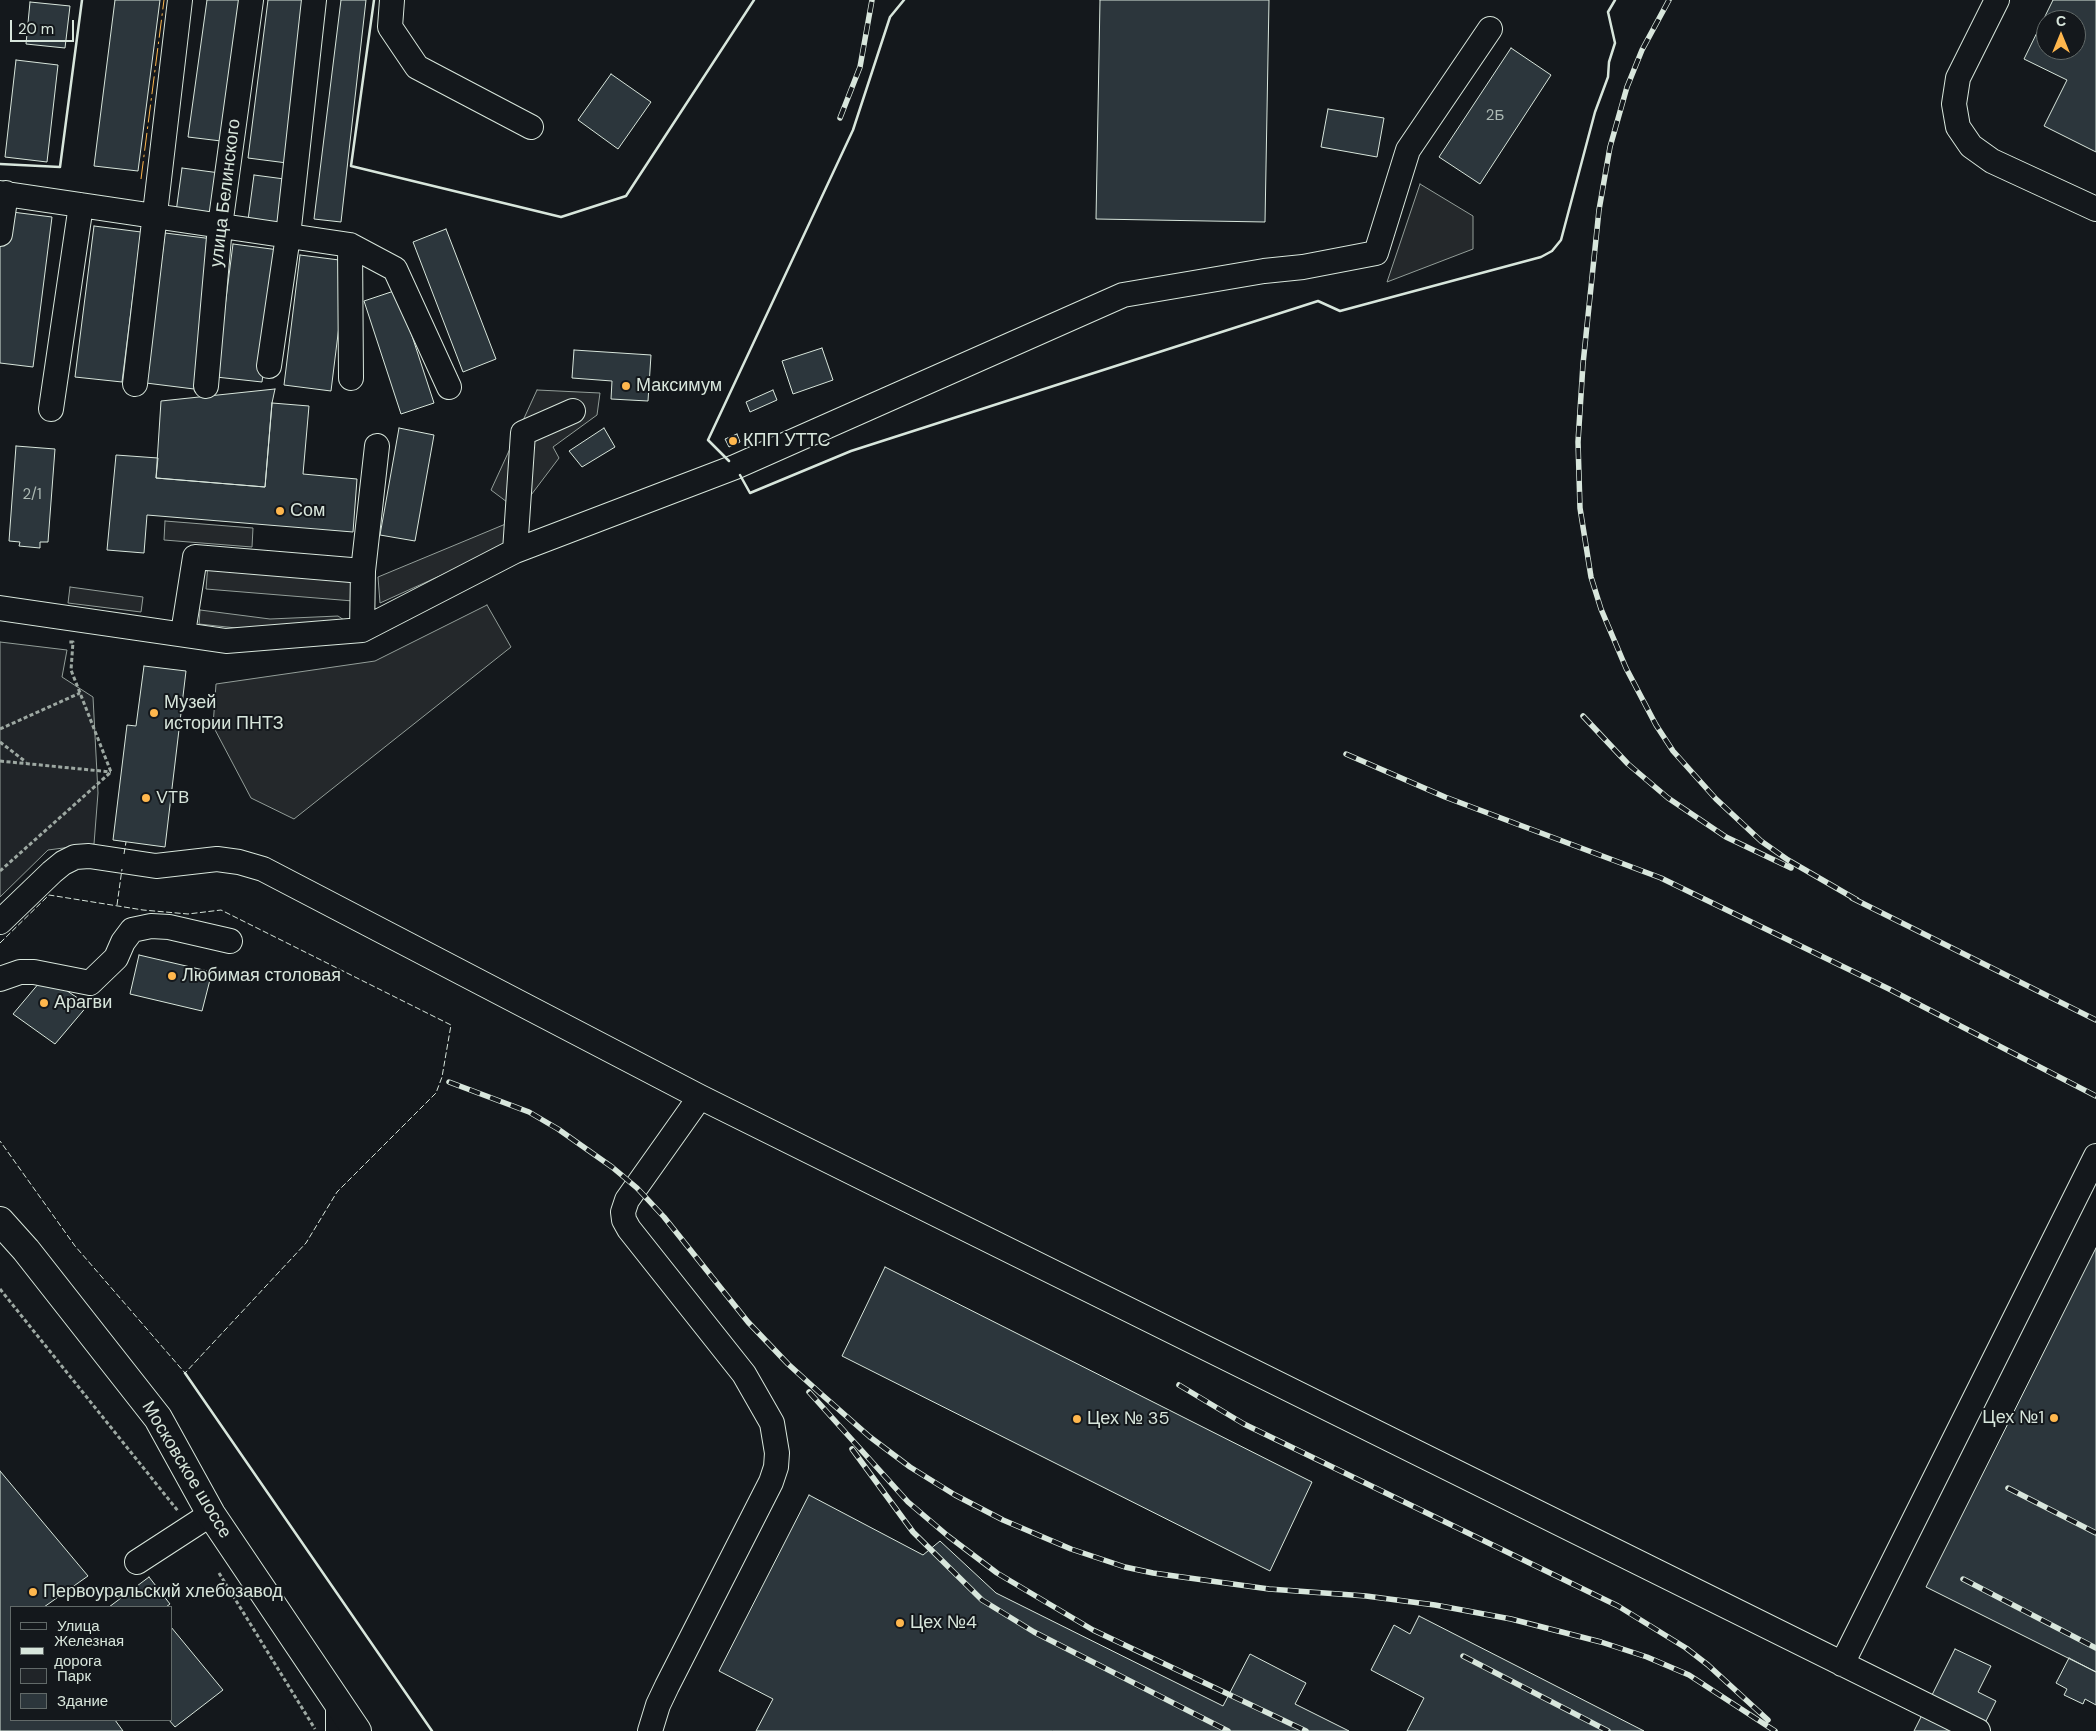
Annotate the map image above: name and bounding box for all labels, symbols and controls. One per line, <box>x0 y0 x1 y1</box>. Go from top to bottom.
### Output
scale bar <box>12 10 76 42</box>
north arrow <box>2036 10 2086 60</box>
text: С <box>2056 12 2066 30</box>
text: 20 m <box>18 19 54 39</box>
house number: 2Б <box>1486 107 1504 125</box>
street label: улица Белинского <box>206 118 246 268</box>
place label: Максимум <box>636 375 722 397</box>
marker: Максимум <box>620 380 632 392</box>
place label: КПП УТТС <box>743 430 831 452</box>
marker: КПП УТТС <box>727 435 739 447</box>
house number: 2/1 <box>22 486 42 504</box>
place label: Сом <box>290 500 325 522</box>
marker: Сом <box>274 505 286 517</box>
place label: Музей истории ПНТЗ <box>164 692 284 734</box>
marker: Музей истории ПНТЗ <box>148 707 160 719</box>
place label: VTB <box>156 787 189 809</box>
marker: VTB <box>140 792 152 804</box>
place label: Любимая столовая <box>182 965 341 987</box>
marker: Любимая столовая <box>166 970 178 982</box>
place label: Арагви <box>54 992 112 1014</box>
marker: Арагви <box>38 997 50 1009</box>
street label: Московское шоссе <box>137 1398 235 1542</box>
place label: Цех №1 <box>1982 1407 2044 1429</box>
place label: Цех № 35 <box>1087 1408 1169 1430</box>
marker: Цех №1 <box>2048 1412 2060 1424</box>
marker: Цех № 35 <box>1071 1413 1083 1425</box>
place label: Первоуральский хлебозавод <box>43 1581 283 1603</box>
marker: Первоуральский хлебозавод <box>27 1586 39 1598</box>
legend <box>10 1606 172 1721</box>
place label: Цех №4 <box>910 1612 977 1634</box>
text: Улица <box>57 1616 100 1636</box>
marker: Цех №4 <box>894 1617 906 1629</box>
text: Железная дорога <box>54 1631 124 1671</box>
text: Парк <box>57 1666 91 1686</box>
text: Здание <box>57 1691 108 1711</box>

